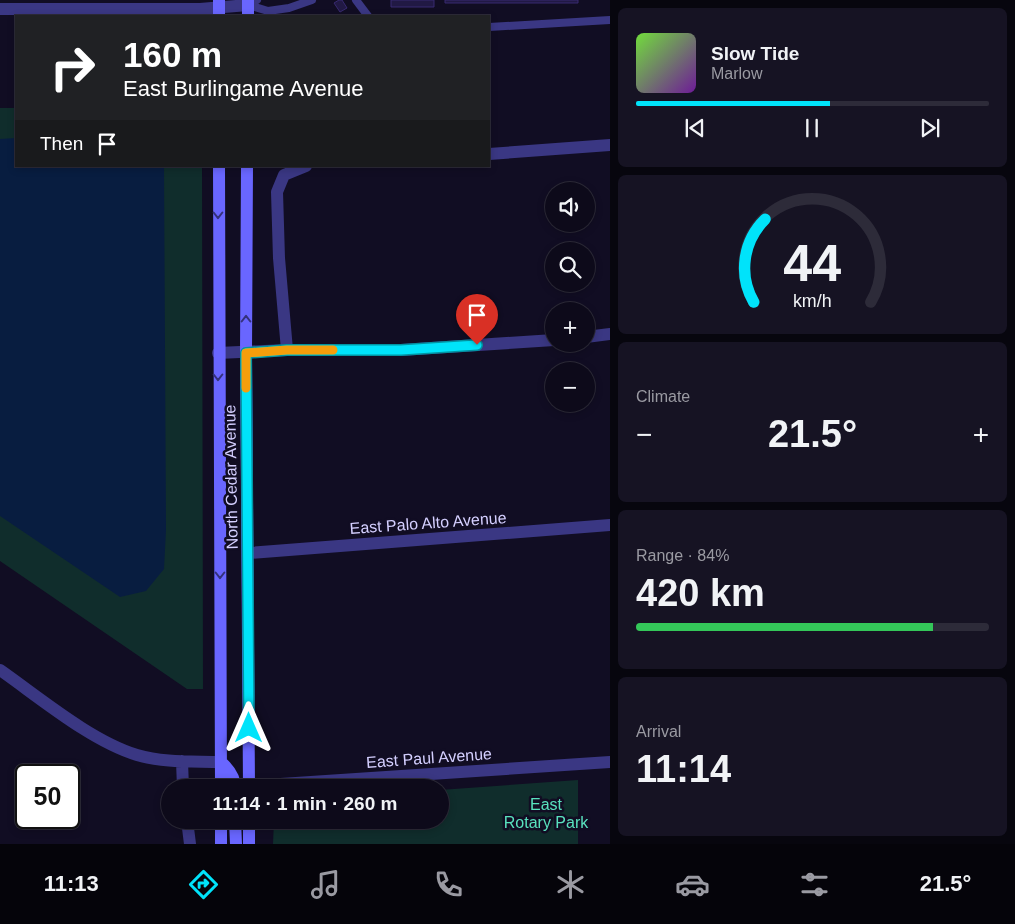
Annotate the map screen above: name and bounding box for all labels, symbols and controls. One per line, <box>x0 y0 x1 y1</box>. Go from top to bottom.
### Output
icon: right <box>40 35 105 100</box>
text: 160 m <box>123 35 222 74</box>
text: Slow Tide <box>711 43 799 64</box>
text: Marlow <box>711 65 763 82</box>
text: East Burlingame Avenue <box>123 76 364 101</box>
icon: previous <box>681 114 709 142</box>
icon: pause <box>798 114 826 142</box>
icon: next <box>916 114 944 142</box>
icon: arrive <box>93 130 121 158</box>
text: Then <box>40 133 83 154</box>
map controls <box>545 182 595 412</box>
button: sound <box>545 182 595 232</box>
one-way arrow <box>213 212 223 219</box>
text: 44 <box>784 234 841 292</box>
button: search <box>545 242 595 292</box>
text: km/h <box>793 291 832 311</box>
pin <box>456 294 498 345</box>
icon: arrive <box>463 301 491 329</box>
button: + <box>545 302 595 352</box>
one-way arrow <box>241 315 251 322</box>
button: − <box>545 362 595 412</box>
one-way arrow <box>213 374 223 382</box>
text: Climate <box>636 388 690 405</box>
street label: North Cedar Avenue <box>221 404 241 549</box>
text: 21.5° <box>768 413 857 455</box>
text: − <box>636 419 652 450</box>
text: + <box>973 419 989 450</box>
street label: East Palo Alto Avenue <box>349 509 507 537</box>
text: Range · 84% <box>636 547 729 564</box>
one-way arrow <box>215 572 225 579</box>
text: 420 km <box>636 572 765 614</box>
position arrow <box>222 701 274 753</box>
text: Arrival <box>636 723 681 740</box>
street label: East Paul Avenue <box>366 745 493 771</box>
text: 11:14 <box>636 748 731 790</box>
speed limit sign: 50 <box>15 764 80 829</box>
text: 11:14 · 1 min · 260 m <box>213 793 397 814</box>
park label: East Rotary Park <box>504 796 589 831</box>
icon: directions <box>186 867 221 902</box>
icon: music <box>308 867 343 902</box>
icon: phone <box>431 867 466 902</box>
icon: climate <box>553 867 588 902</box>
icon: car <box>675 867 710 902</box>
icon: filters <box>797 867 832 902</box>
text: 11:13 <box>44 871 99 896</box>
text: 21.5° <box>920 871 971 896</box>

